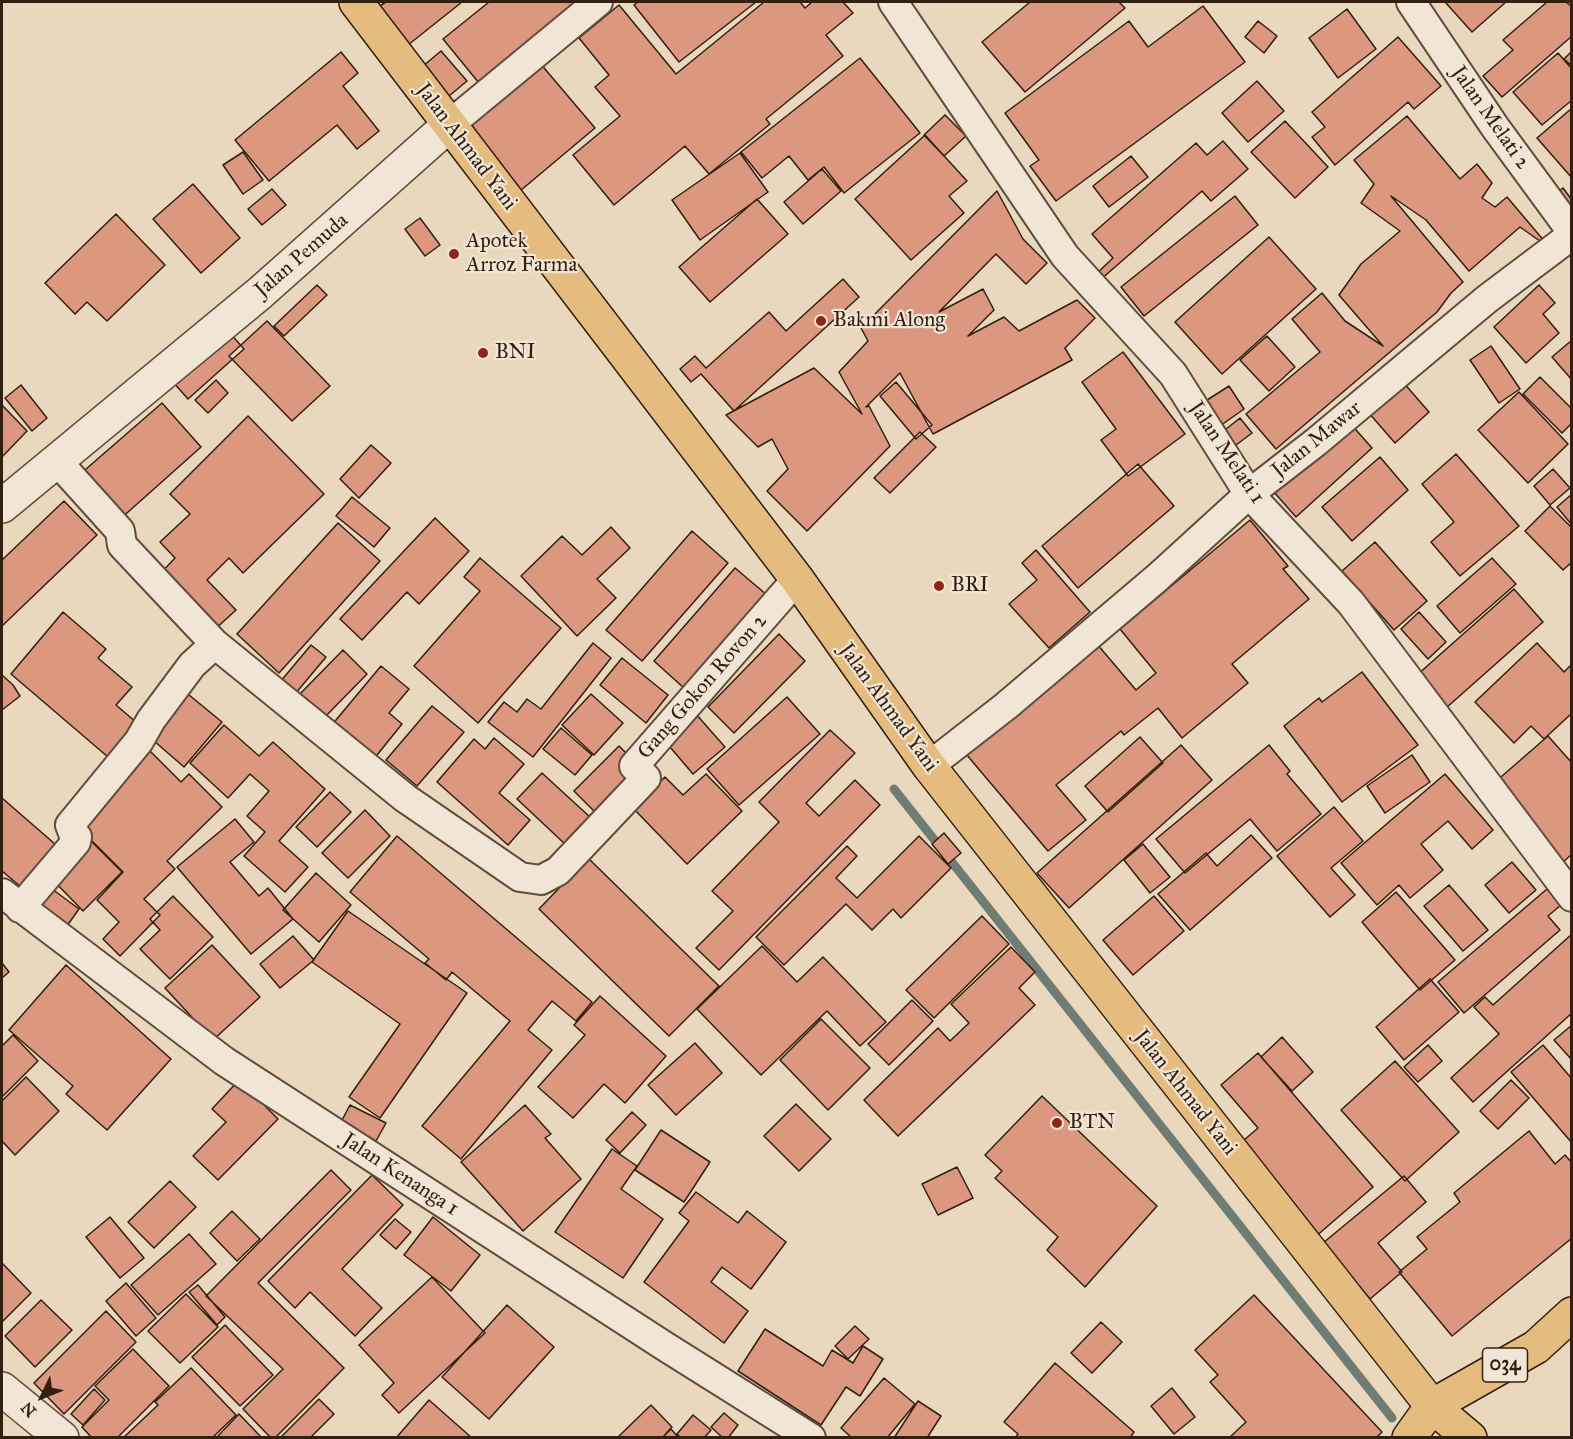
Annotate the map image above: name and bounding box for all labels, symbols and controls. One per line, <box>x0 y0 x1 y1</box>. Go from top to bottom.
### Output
street label: Jalan Melati 2 <box>1445 62 1535 174</box>
street label: Jalan Ahmad Yani <box>410 78 522 216</box>
street label: Jalan Pemuda <box>250 209 354 303</box>
place label: Apotek Arroz Farma <box>466 229 577 279</box>
marker: Apotek Arroz Farma <box>447 247 461 261</box>
place label: Bakmi Along <box>833 308 945 334</box>
marker: Bakmi Along <box>814 314 828 328</box>
place label: BNI <box>495 340 536 366</box>
marker: BNI <box>476 346 490 360</box>
street label: Jalan Mawar <box>1267 396 1367 484</box>
street label: Jalan Melati 1 <box>1183 397 1269 509</box>
place label: BRI <box>951 573 989 599</box>
marker: BRI <box>932 579 946 593</box>
street label: Gang Gokon Rovon 2 <box>633 609 773 765</box>
street label: Jalan Ahmad Yani <box>833 639 943 777</box>
street label: Jalan Ahmad Yani <box>1128 1025 1242 1161</box>
place label: BTN <box>1069 1110 1115 1136</box>
marker: BTN <box>1050 1116 1064 1130</box>
street label: Jalan Kenanga 1 <box>337 1128 463 1222</box>
road number: 034 <box>1482 1348 1528 1382</box>
north arrow <box>12 1367 72 1427</box>
text: N <box>17 1398 40 1421</box>

